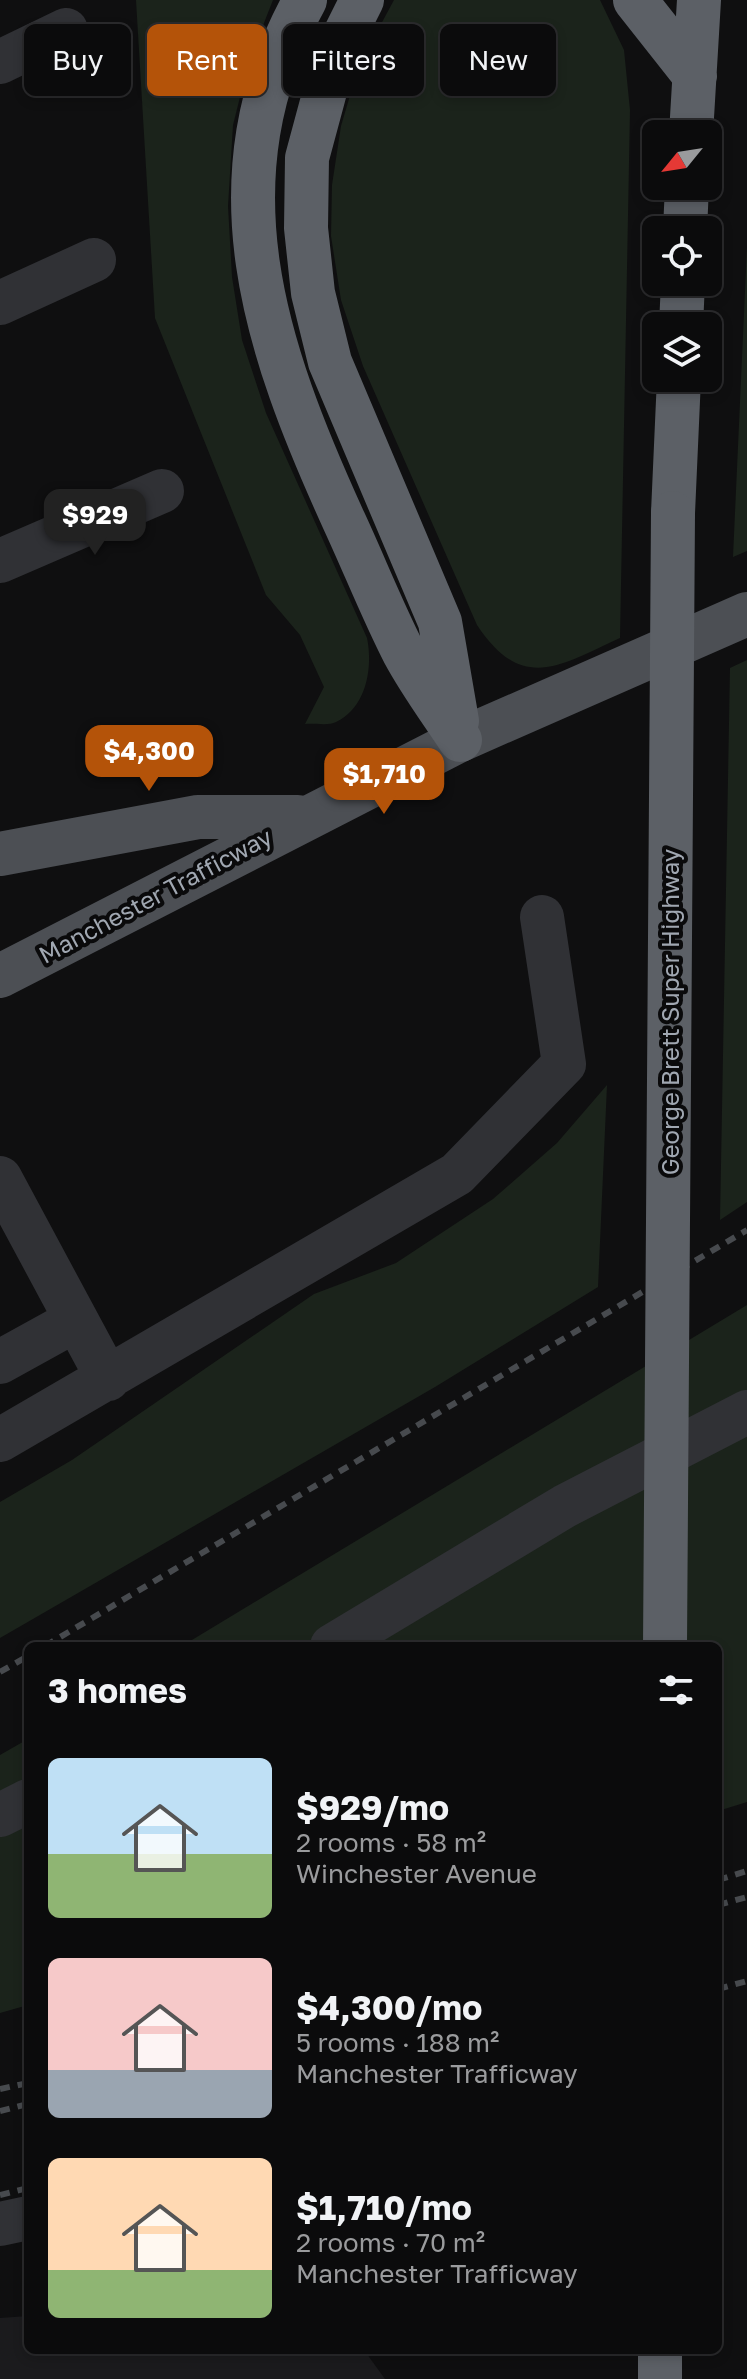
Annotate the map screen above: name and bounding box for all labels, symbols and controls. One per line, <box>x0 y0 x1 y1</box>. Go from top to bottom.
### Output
chip: Buy <box>24 24 131 96</box>
chip: Rent <box>147 24 267 96</box>
chip: Filters <box>283 24 424 96</box>
chip: New <box>440 24 556 96</box>
north arrow <box>642 120 722 200</box>
map controls <box>642 120 722 392</box>
button: locate <box>642 216 722 296</box>
button: layers <box>642 312 722 392</box>
pin: $929 <box>48 489 142 557</box>
text: $929 <box>62 499 128 530</box>
pin: $4,300 <box>84 725 214 793</box>
text: $4,300 <box>103 735 195 766</box>
pin: $1,710 <box>319 748 449 816</box>
text: $1,710 <box>342 758 426 789</box>
street label: Manchester Trafficway <box>33 821 277 969</box>
street label: George Brett Super Highway <box>655 849 684 1175</box>
icon: filters <box>654 1668 698 1712</box>
text: 3 homes <box>48 1670 187 1710</box>
text: $929/mo <box>296 1787 449 1827</box>
icon: home <box>112 1790 208 1886</box>
text: 2 rooms · 58 m² <box>296 1827 486 1858</box>
text: Winchester Avenue <box>296 1858 537 1889</box>
text: $4,300/mo <box>296 1987 482 2027</box>
icon: home <box>112 1990 208 2086</box>
text: 5 rooms · 188 m² <box>296 2027 499 2058</box>
text: Manchester Trafficway <box>296 2058 578 2089</box>
text: $1,710/mo <box>296 2187 472 2227</box>
icon: home <box>112 2190 208 2286</box>
text: 2 rooms · 70 m² <box>296 2227 485 2258</box>
text: Manchester Trafficway <box>296 2258 578 2289</box>

